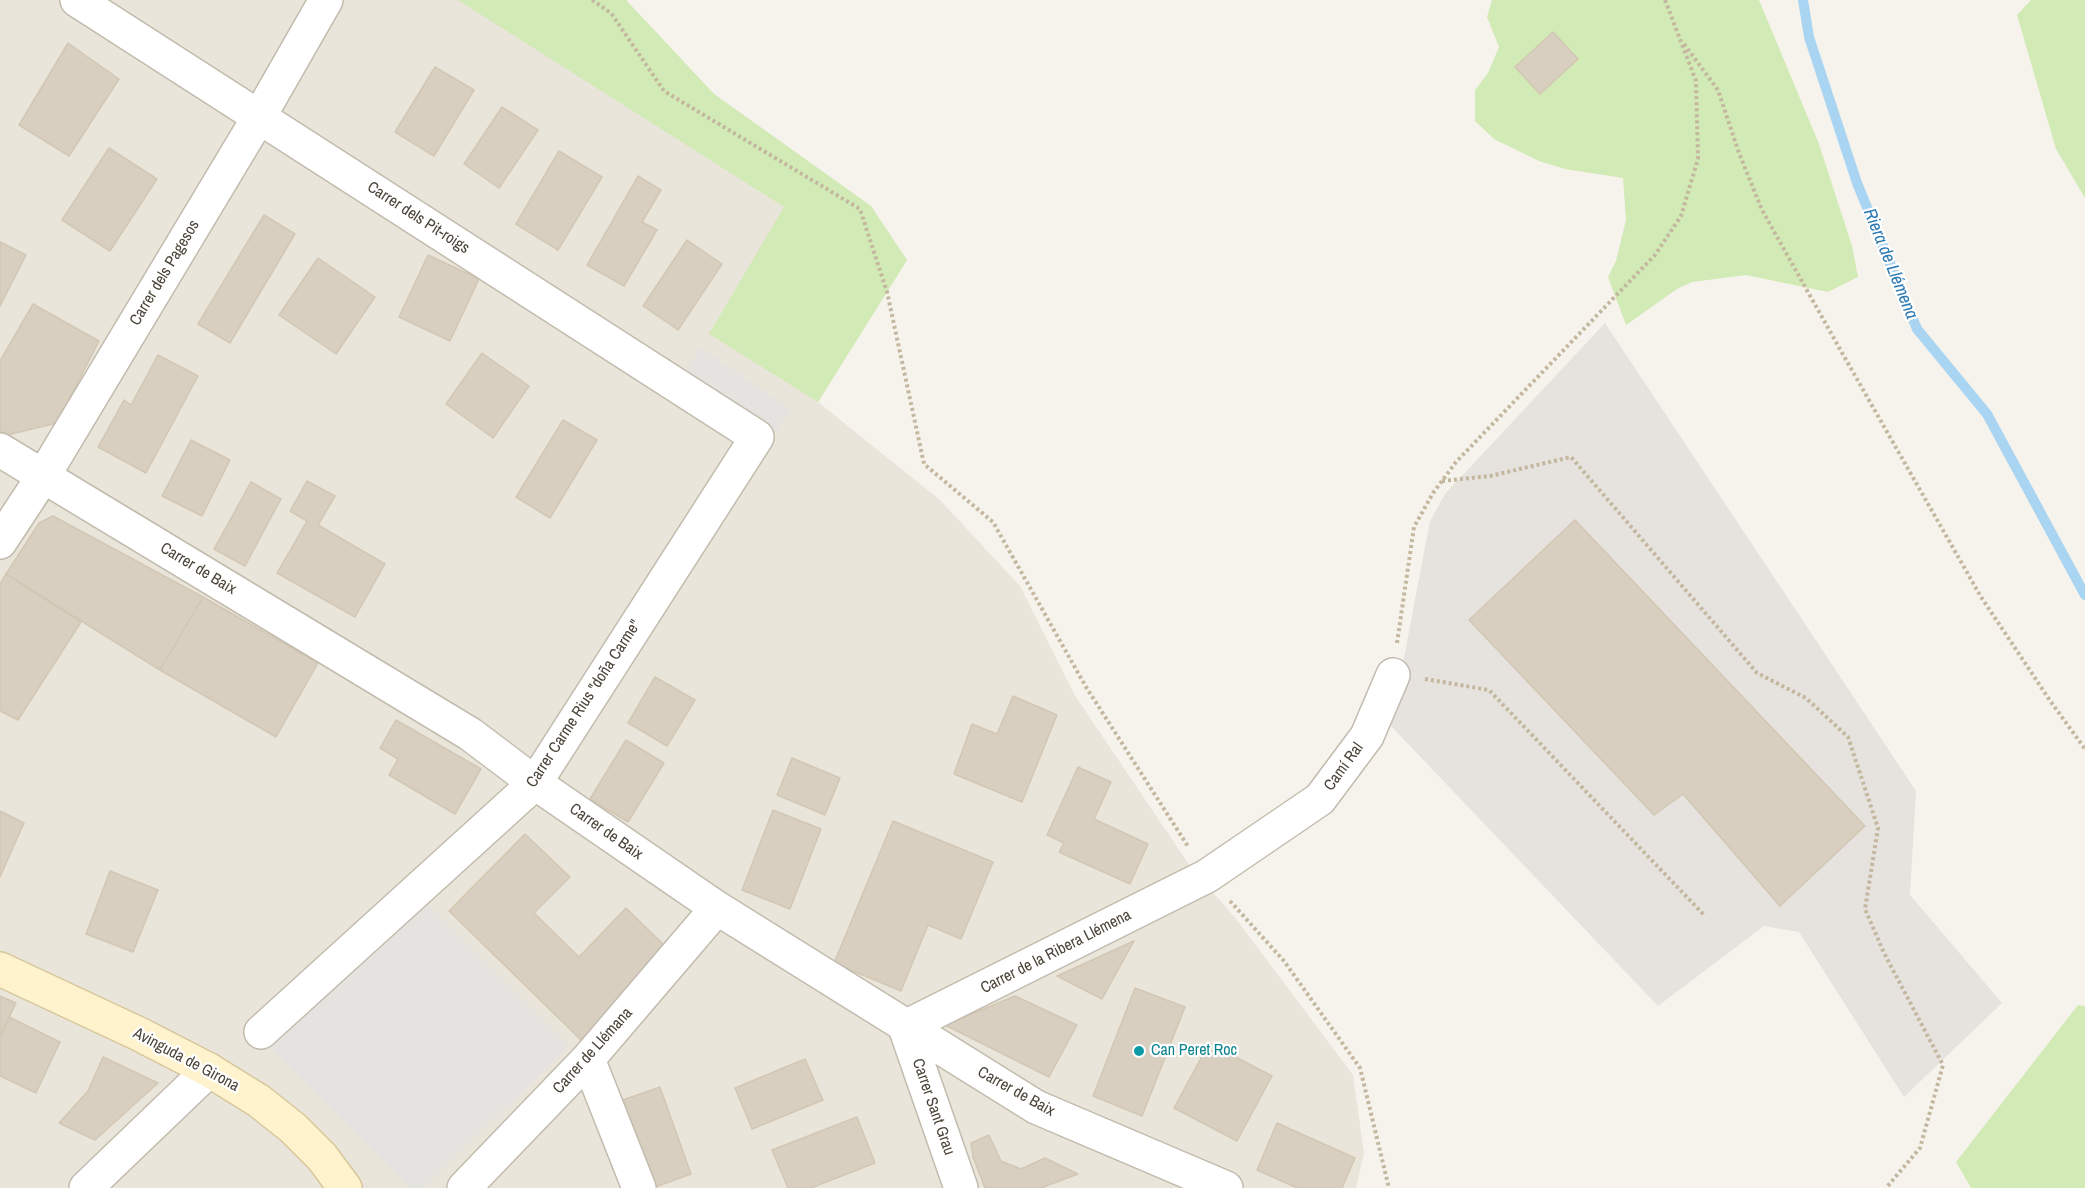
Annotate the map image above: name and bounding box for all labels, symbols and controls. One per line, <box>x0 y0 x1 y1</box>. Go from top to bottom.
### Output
street label: Carrer dels Pit-roigs <box>363 178 473 258</box>
water label: Riera de Llémena <box>1858 206 1922 322</box>
street label: Carrer dels Pagesos <box>126 217 204 329</box>
street label: Carrer de Baix <box>156 539 240 599</box>
street label: Carrer Carme Rius "doña Carme" <box>523 617 645 791</box>
street label: Camí Ral <box>1320 739 1368 795</box>
street label: Carrer de Baix <box>566 800 646 864</box>
street label: Carrer de la Ribera Llémena <box>978 906 1134 998</box>
street label: Carrer de Llémana <box>549 1004 637 1098</box>
street label: Avinguda de Girona <box>130 1024 242 1096</box>
place label: Can Peret Roc <box>1151 1041 1237 1061</box>
marker: Can Peret Roc <box>1132 1044 1146 1058</box>
street label: Carrer Sant Grau <box>908 1056 958 1158</box>
street label: Carrer de Baix <box>974 1063 1058 1121</box>

